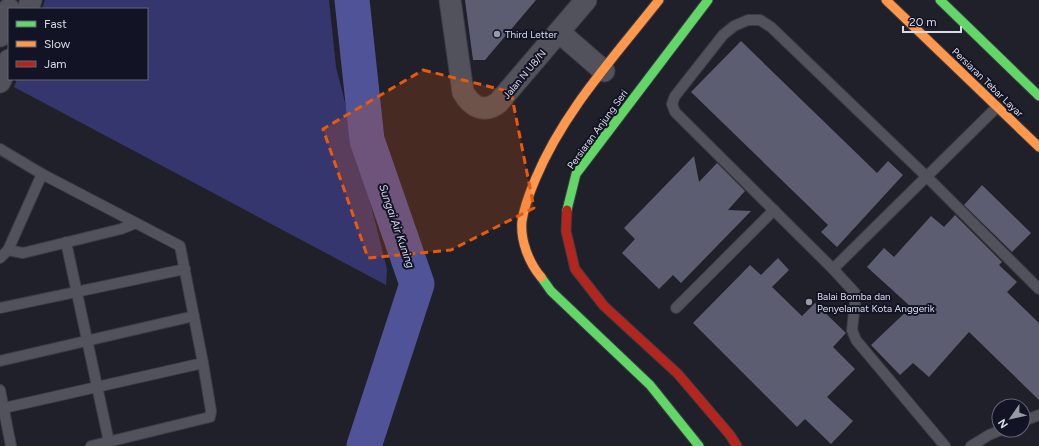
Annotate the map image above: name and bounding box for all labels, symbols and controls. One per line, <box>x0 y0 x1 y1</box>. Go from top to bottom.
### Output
legend <box>8 8 148 80</box>
scale bar <box>903 8 961 34</box>
text: 20 m <box>909 15 937 29</box>
text: Fast <box>44 17 67 31</box>
place label: Third Letter <box>505 28 558 41</box>
marker: Third Letter <box>492 29 502 39</box>
text: Slow <box>44 37 71 51</box>
street label: Persiaran Tebar Layar <box>949 45 1026 120</box>
street label: Jalan N U8/N <box>500 47 549 102</box>
text: Jam <box>44 57 67 71</box>
street label: Persiaran Anjung Seri <box>564 87 631 172</box>
water label: Sungai Air Kuning <box>376 183 417 270</box>
place label: Balai Bomba dan Penyelamat Kota Anggerik <box>817 290 935 315</box>
marker: Balai Bomba dan Penyelamat Kota Anggerik <box>804 297 814 307</box>
north arrow <box>991 398 1031 438</box>
text: N <box>995 416 1011 430</box>

